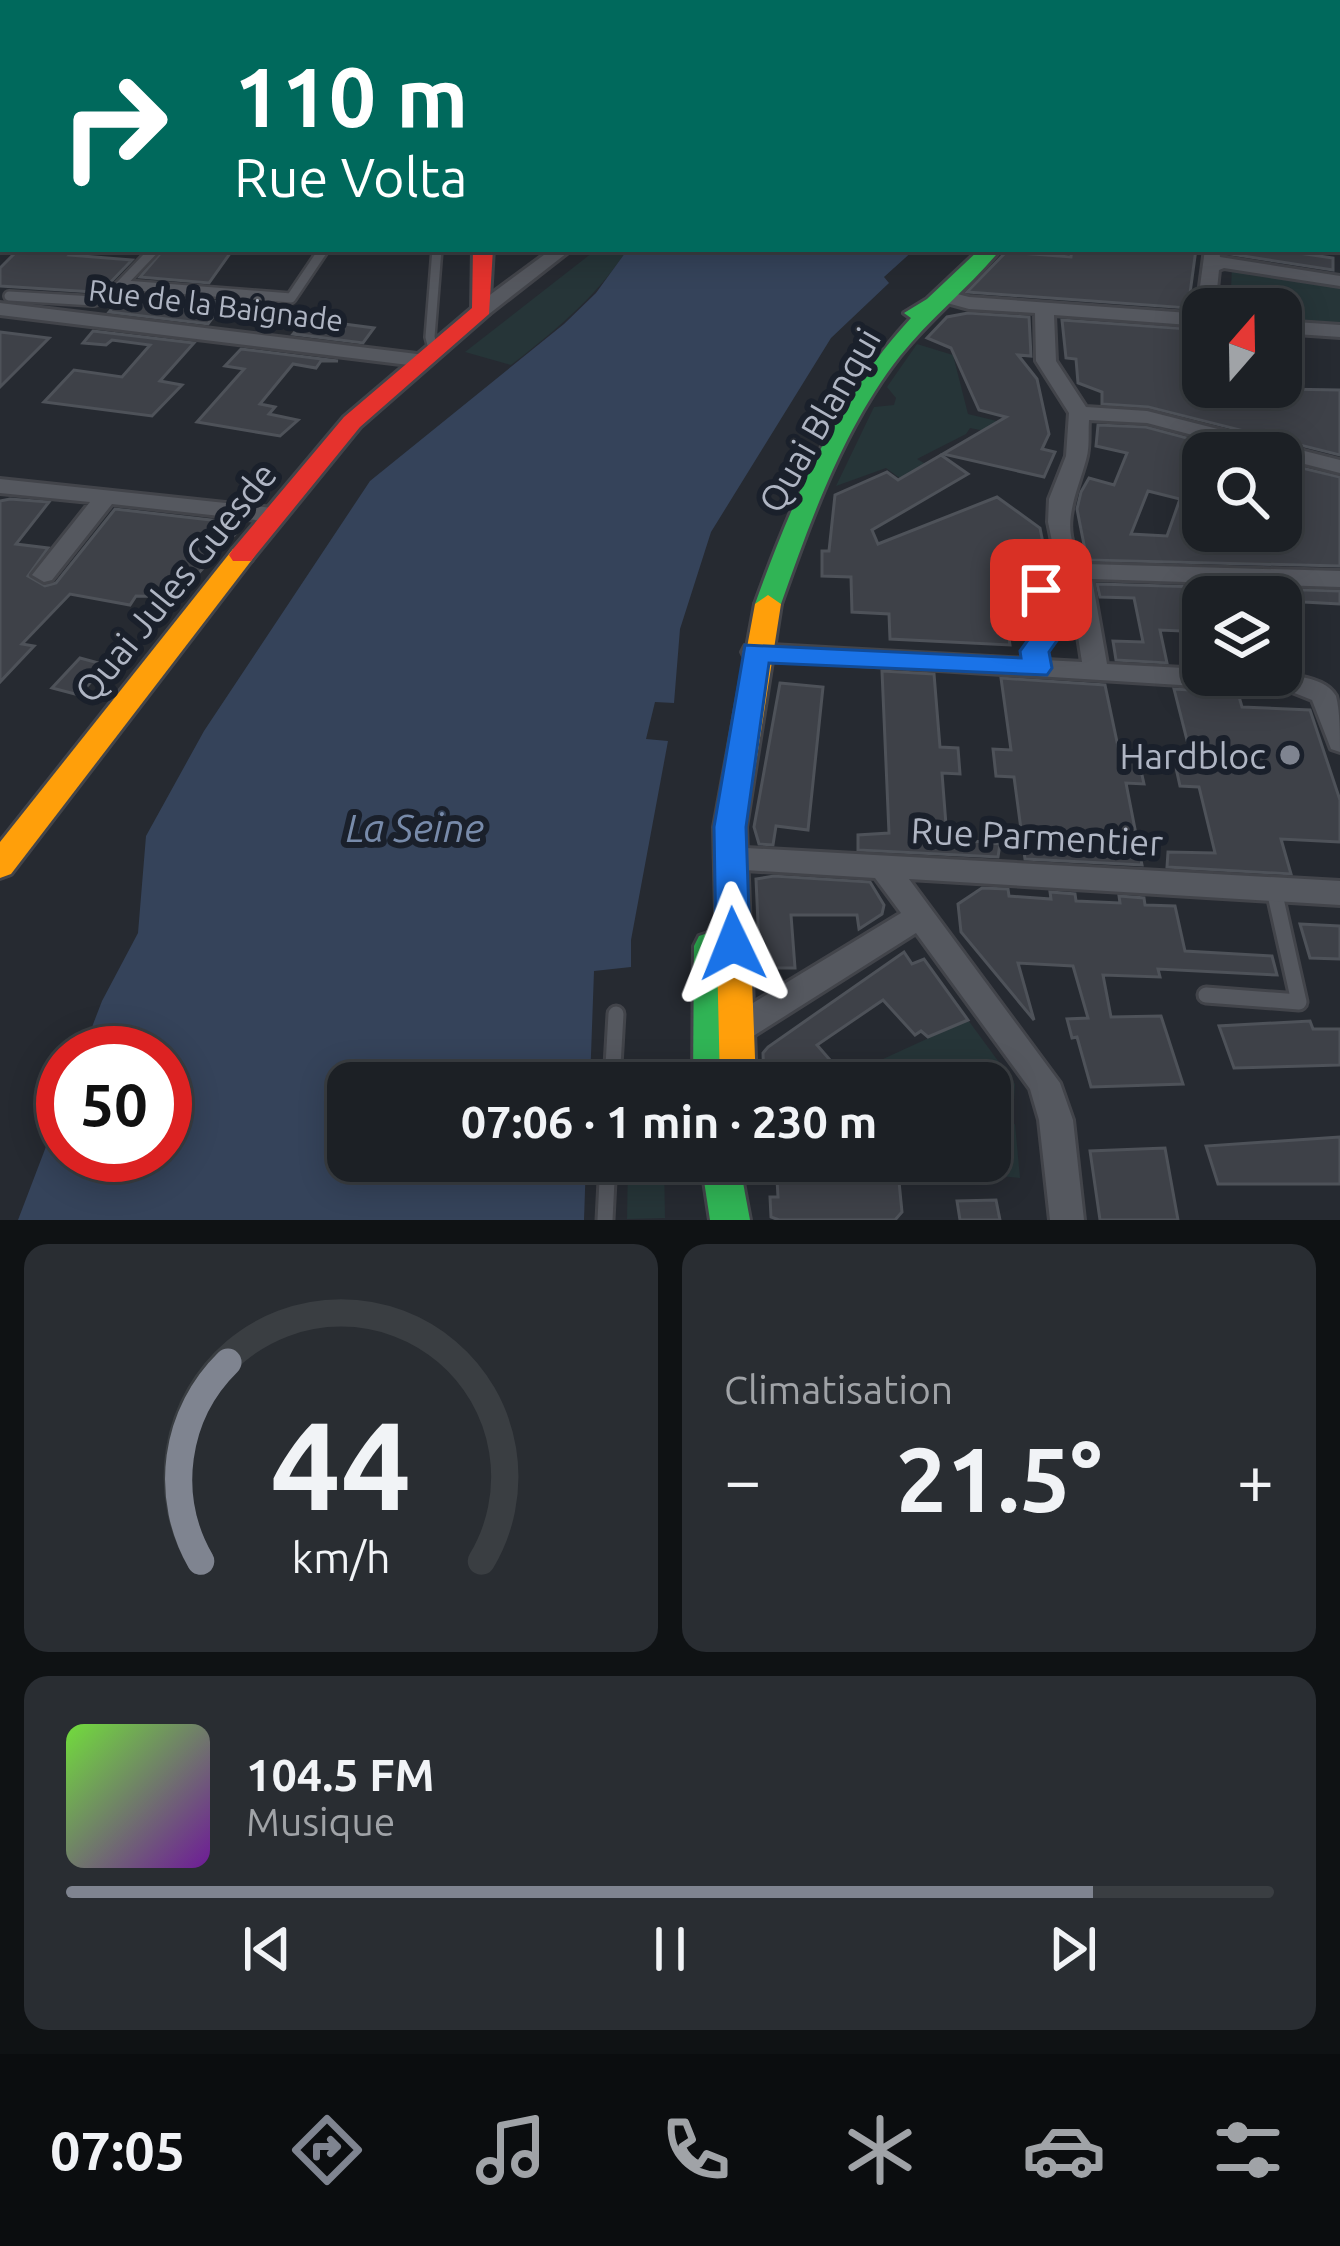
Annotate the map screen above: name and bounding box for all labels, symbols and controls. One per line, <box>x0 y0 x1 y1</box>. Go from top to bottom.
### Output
icon: right <box>36 48 192 204</box>
text: 110 m <box>234 49 468 143</box>
text: Rue Volta <box>234 147 468 207</box>
street label: Rue de la Baignade <box>87 273 345 337</box>
north arrow <box>1182 288 1302 408</box>
map controls <box>1182 288 1302 696</box>
street label: Quai Blanqui <box>750 321 888 519</box>
button: search <box>1182 432 1302 552</box>
street label: Quai Jules Guesde <box>66 454 284 710</box>
pin <box>990 539 1092 641</box>
icon: arrive <box>1008 557 1074 623</box>
button: layers <box>1182 576 1302 696</box>
place label: Hardbloc <box>1119 735 1266 776</box>
marker: Hardbloc <box>1277 742 1303 768</box>
water label: La Seine <box>346 806 484 849</box>
street label: Rue Parmentier <box>910 809 1164 863</box>
position arrow <box>670 881 796 1007</box>
speed limit sign: 50 <box>36 1026 192 1182</box>
text: 07:06 · 1 min · 230 m <box>461 1096 877 1147</box>
text: Climatisation <box>724 1368 953 1411</box>
text: 44 <box>271 1394 411 1534</box>
text: 21.5° <box>896 1428 1102 1529</box>
text: − <box>724 1442 761 1516</box>
text: + <box>1237 1442 1274 1516</box>
text: km/h <box>291 1533 391 1581</box>
text: 104.5 FM <box>246 1749 435 1800</box>
text: Musique <box>246 1800 395 1843</box>
icon: previous <box>234 1916 300 1982</box>
icon: pause <box>637 1916 703 1982</box>
icon: next <box>1040 1916 1106 1982</box>
icon: directions <box>285 2108 369 2192</box>
icon: music <box>469 2108 553 2192</box>
icon: phone <box>654 2108 738 2192</box>
icon: climate <box>838 2108 922 2192</box>
icon: car <box>1022 2108 1106 2192</box>
icon: filters <box>1206 2108 1290 2192</box>
text: 07:05 <box>50 2120 185 2180</box>

